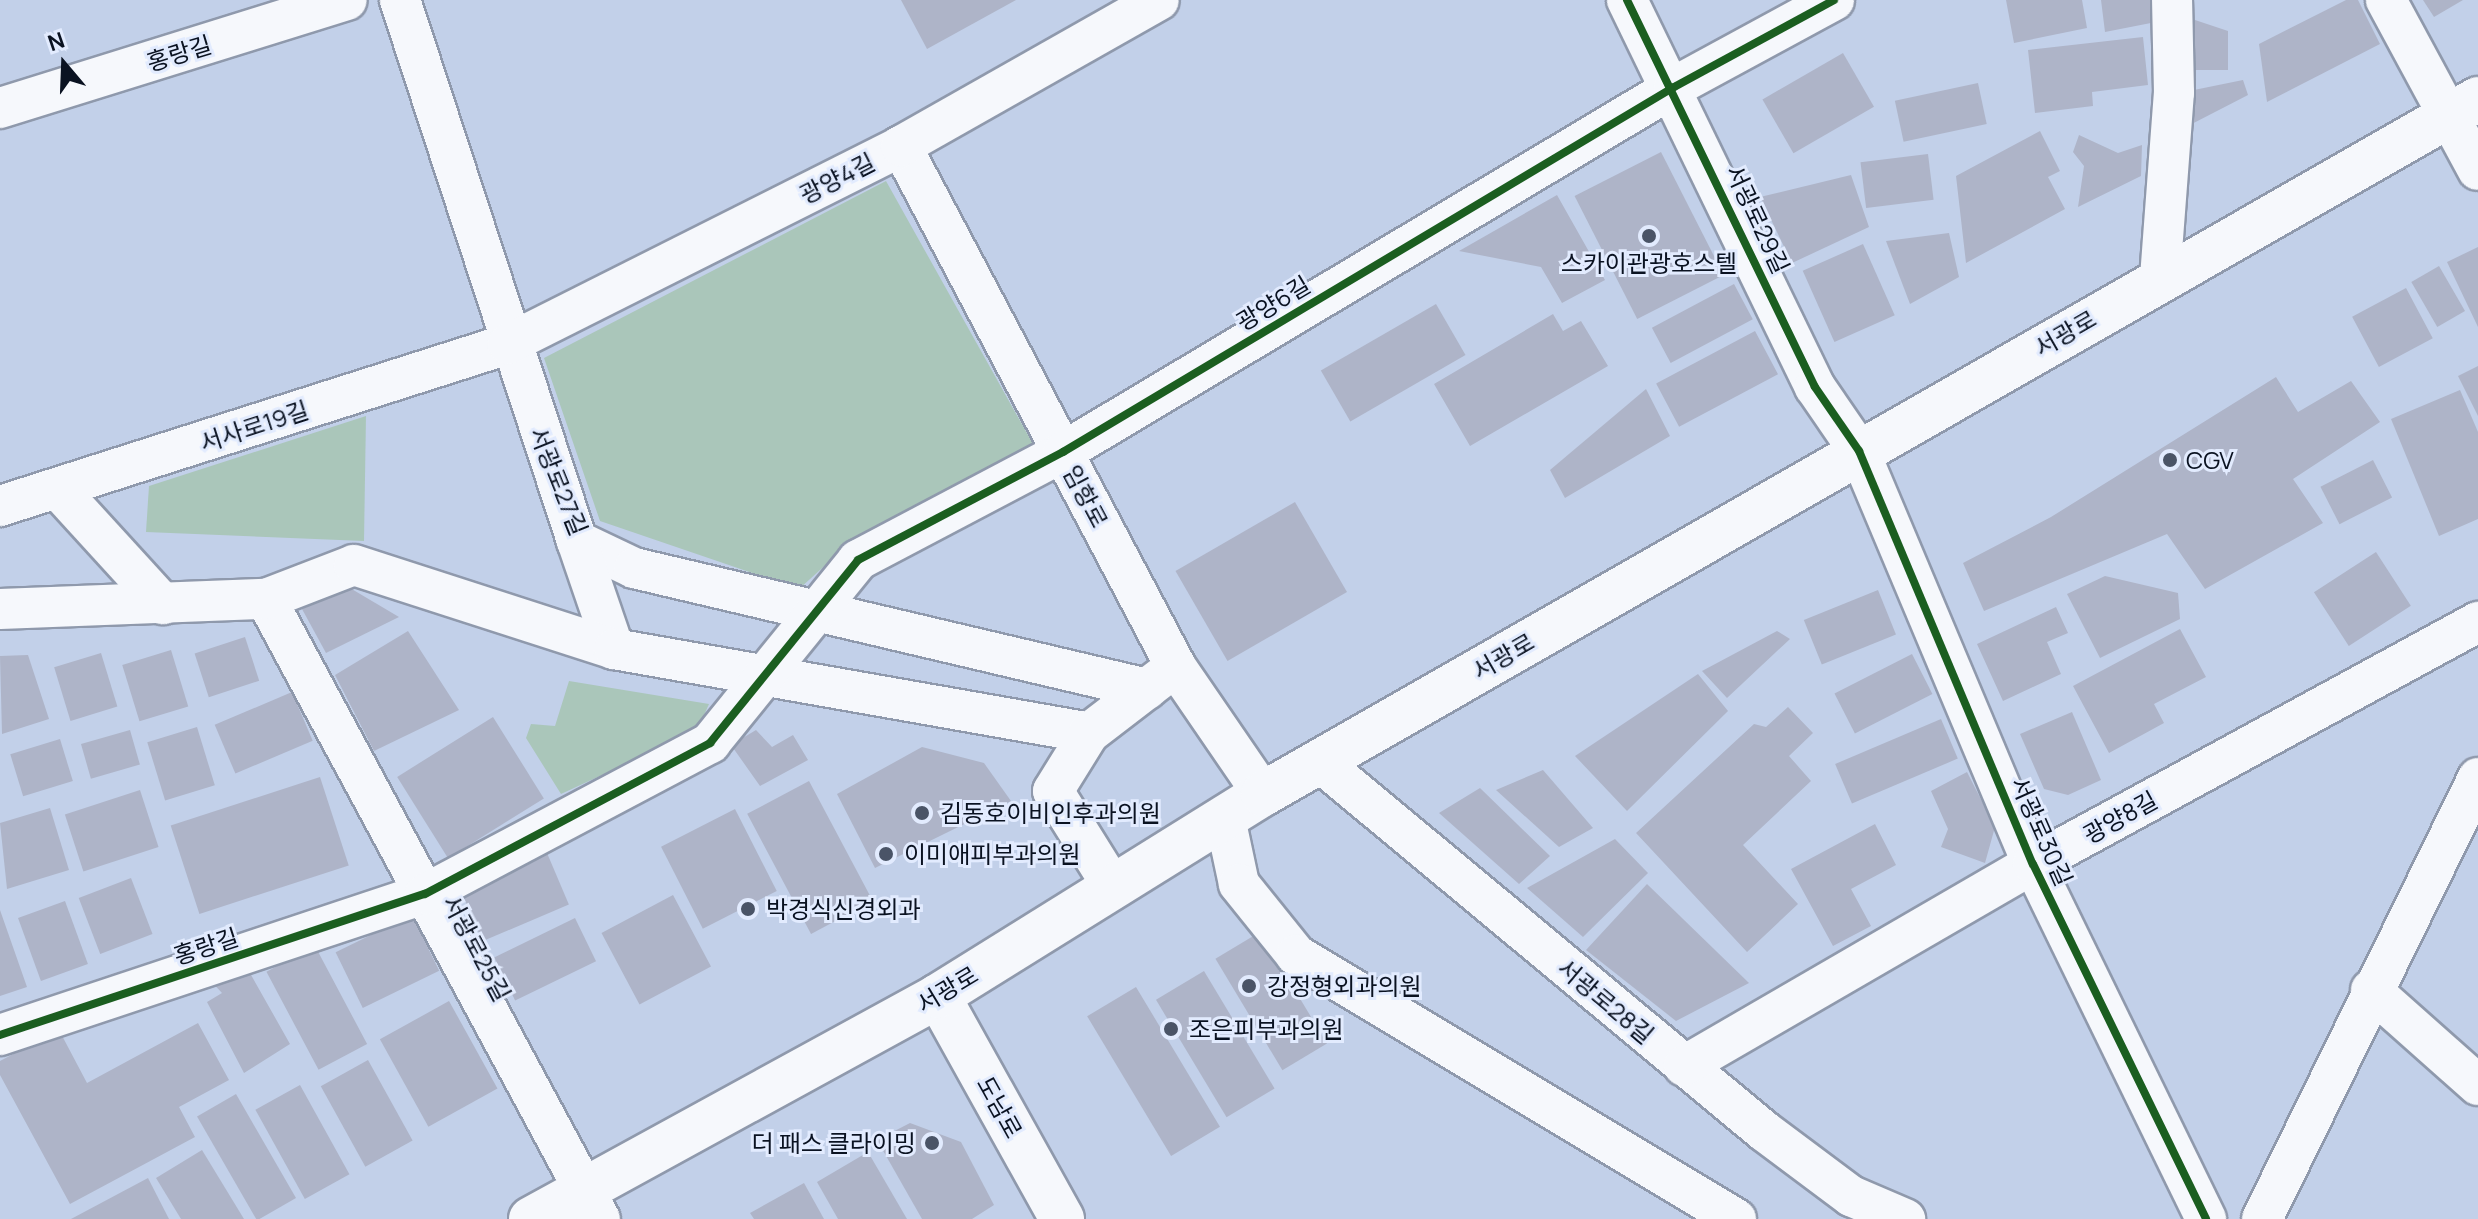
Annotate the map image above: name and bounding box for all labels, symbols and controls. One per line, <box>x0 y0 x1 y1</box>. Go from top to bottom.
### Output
north arrow <box>24 24 104 104</box>
text: N <box>44 25 69 58</box>
street label: 홍랑길 <box>143 30 215 76</box>
street label: 광양4길 <box>795 147 879 209</box>
street label: 서광로29길 <box>1720 160 1796 278</box>
marker: 스카이관광호스텔 <box>1640 227 1658 245</box>
place label: 스카이관광호스텔 <box>1561 249 1737 277</box>
street label: 광양6길 <box>1231 270 1315 336</box>
street label: 서광로 <box>2029 304 2101 362</box>
street label: 서사로19길 <box>196 395 312 457</box>
street label: 서광로27길 <box>524 423 594 539</box>
place label: CGV <box>2186 446 2234 474</box>
marker: CGV <box>2161 451 2179 469</box>
street label: 임항로 <box>1058 460 1114 532</box>
street label: 서광로 <box>1467 627 1539 685</box>
street label: 서광로30길 <box>2005 772 2079 890</box>
street label: 광양8길 <box>2078 785 2162 849</box>
place label: 김동호이비인후과의원 <box>940 799 1161 827</box>
marker: 김동호이비인후과의원 <box>911 802 933 824</box>
place label: 이미애피부과의원 <box>904 840 1081 868</box>
marker: 이미애피부과의원 <box>875 843 897 865</box>
street label: 서광로25길 <box>437 890 517 1006</box>
place label: 박경식신경외과 <box>766 895 921 923</box>
marker: 박경식신경외과 <box>737 898 759 920</box>
street label: 홍랑길 <box>170 922 242 970</box>
street label: 서광로28길 <box>1552 953 1660 1049</box>
street label: 서광로 <box>911 960 983 1018</box>
place label: 강정형외과의원 <box>1267 972 1422 1000</box>
marker: 강정형외과의원 <box>1238 975 1260 997</box>
place label: 조은피부과의원 <box>1189 1015 1344 1043</box>
marker: 조은피부과의원 <box>1160 1018 1182 1040</box>
street label: 도남로 <box>971 1071 1029 1143</box>
place label: 더 패스 클라이밍 <box>752 1129 916 1157</box>
marker: 더 패스 클라이밍 <box>923 1134 941 1152</box>

